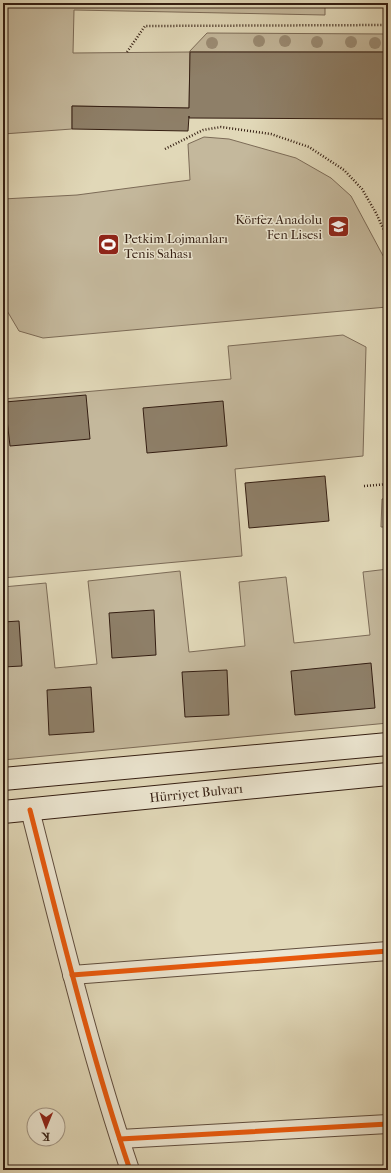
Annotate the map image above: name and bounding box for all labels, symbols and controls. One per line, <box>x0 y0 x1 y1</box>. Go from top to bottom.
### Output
place label: Körfez Anadolu Fen Lisesi <box>235 212 323 242</box>
school or university icon: Körfez Anadolu Fen Lisesi <box>325 213 351 239</box>
place label: Petkim Lojmanları Tenis Sahası <box>124 231 228 261</box>
sports icon: Petkim Lojmanları Tenis Sahası <box>95 232 121 258</box>
street label: Hürriyet Bulvarı <box>149 781 244 805</box>
north arrow <box>26 1107 66 1147</box>
text: K <box>41 1130 50 1143</box>

